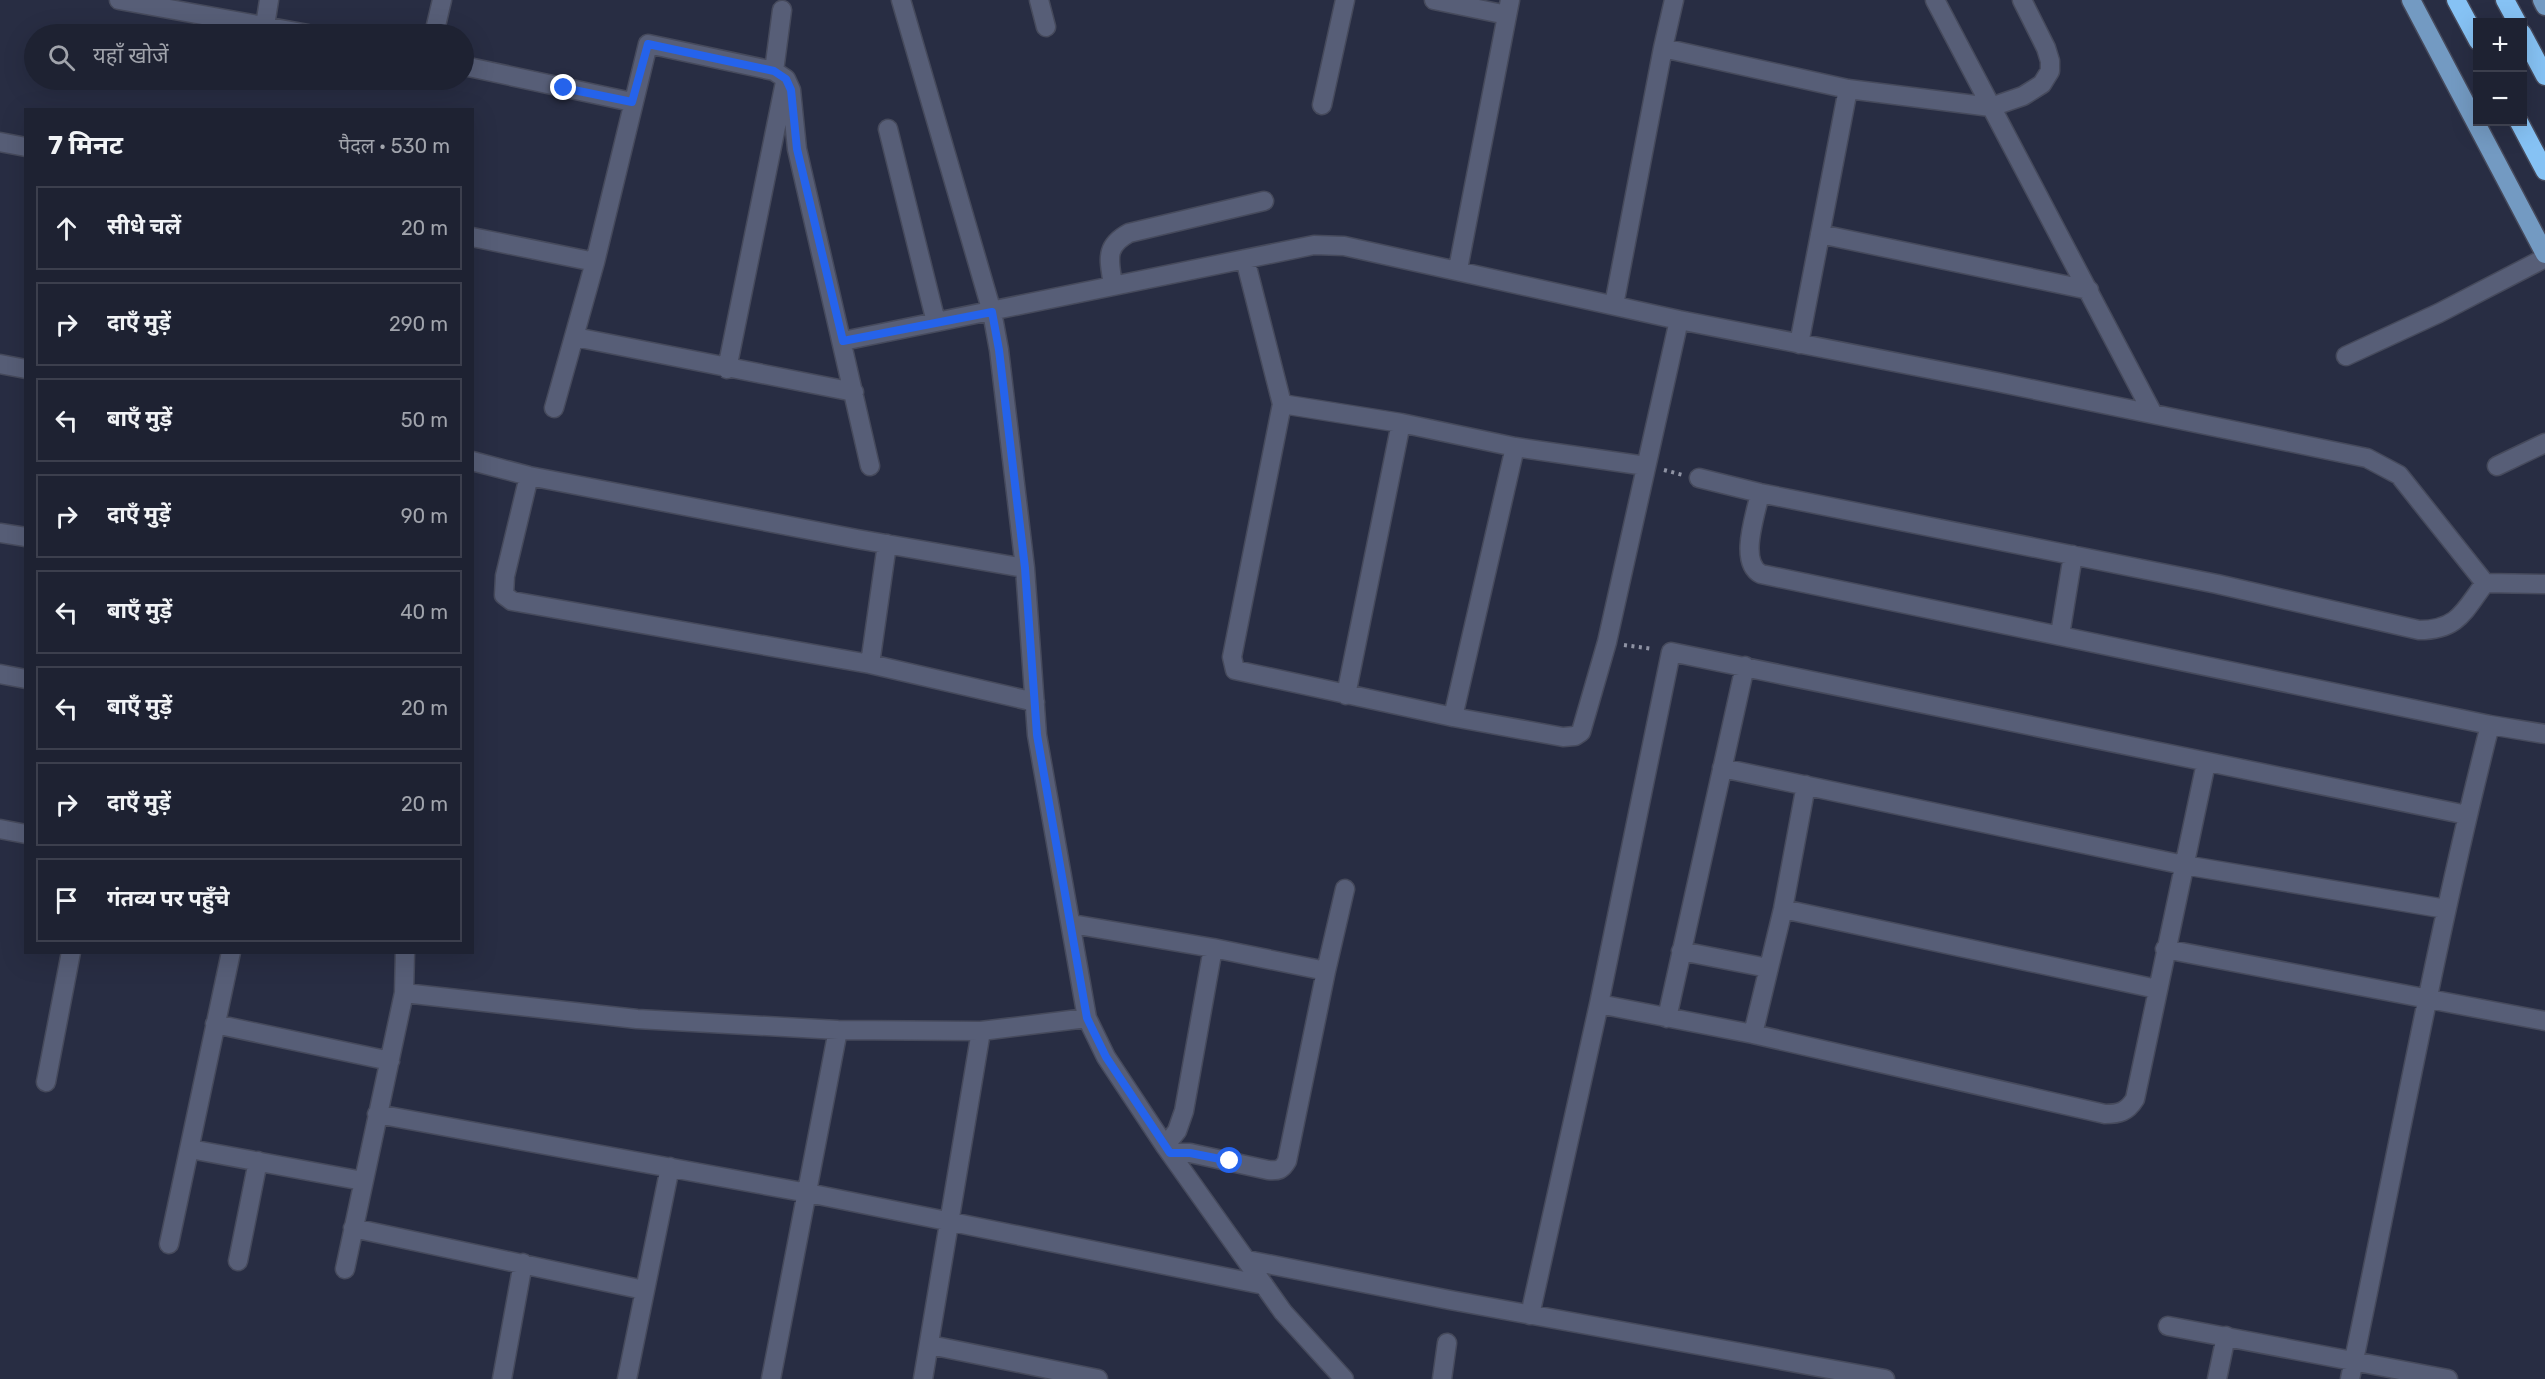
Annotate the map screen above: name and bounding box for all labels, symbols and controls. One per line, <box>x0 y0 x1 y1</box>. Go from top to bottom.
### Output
map controls <box>2473 18 2527 126</box>
button: + <box>2473 18 2527 72</box>
search box <box>24 24 474 90</box>
icon: search <box>45 41 78 74</box>
text: यहाँ खोजें <box>93 42 169 69</box>
button: − <box>2473 72 2527 126</box>
route end <box>550 74 576 100</box>
text: 7 मिनट <box>48 130 123 161</box>
text: पैदल · 530 m <box>339 134 450 158</box>
icon: ahead <box>50 212 83 245</box>
text: सीधे चलें <box>107 213 181 240</box>
text: 20 m <box>401 216 448 240</box>
icon: right <box>50 308 83 341</box>
text: दाएँ मुड़ें <box>107 309 171 336</box>
text: 290 m <box>389 312 448 336</box>
icon: left <box>50 404 83 437</box>
text: बाएँ मुड़ें <box>107 405 172 432</box>
text: 50 m <box>401 408 448 432</box>
icon: right <box>50 500 83 533</box>
text: दाएँ मुड़ें <box>107 501 171 528</box>
text: 90 m <box>401 504 448 528</box>
icon: left <box>50 596 83 629</box>
text: बाएँ मुड़ें <box>107 597 172 624</box>
text: 40 m <box>400 600 448 624</box>
icon: left <box>50 692 83 725</box>
text: बाएँ मुड़ें <box>107 693 172 720</box>
text: 20 m <box>401 696 448 720</box>
icon: right <box>50 788 83 821</box>
text: दाएँ मुड़ें <box>107 789 171 816</box>
text: 20 m <box>401 792 448 816</box>
icon: arrive <box>50 884 83 917</box>
text: गंतव्य पर पहुँचे <box>107 885 229 912</box>
route start <box>1216 1147 1242 1173</box>

